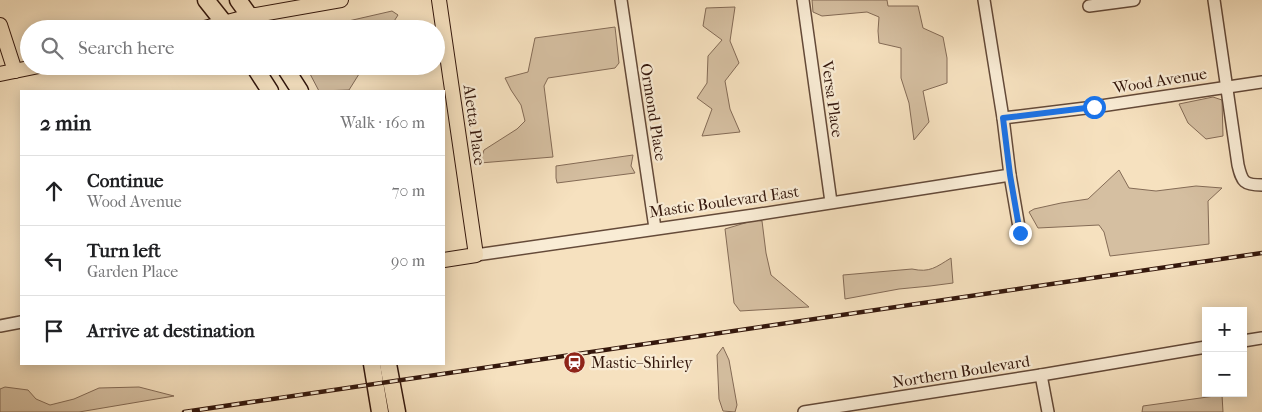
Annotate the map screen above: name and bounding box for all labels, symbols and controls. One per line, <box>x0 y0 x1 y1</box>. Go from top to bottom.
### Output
search box <box>20 20 445 75</box>
icon: search <box>38 34 66 62</box>
text: Search here <box>78 37 174 59</box>
street label: Versa Place <box>818 58 847 139</box>
street label: Ormond Place <box>636 62 671 162</box>
street label: Wood Avenue <box>1111 64 1208 97</box>
street label: Aletta Place <box>459 83 490 167</box>
route start <box>1083 96 1106 119</box>
text: 2 min <box>40 111 91 135</box>
text: Walk · 160 m <box>340 113 425 132</box>
text: Continue <box>87 170 163 192</box>
icon: ahead <box>40 177 68 205</box>
text: 70 m <box>392 181 425 200</box>
street label: Mastic Boulevard East <box>648 182 800 221</box>
text: Wood Avenue <box>87 192 182 211</box>
route end <box>1009 222 1032 245</box>
text: Turn left <box>87 240 161 262</box>
icon: left <box>40 247 68 275</box>
text: 90 m <box>391 251 425 270</box>
text: Garden Place <box>87 262 178 281</box>
map controls <box>1202 307 1247 397</box>
button: + <box>1202 307 1247 352</box>
icon: arrive <box>40 317 68 345</box>
text: Arrive at destination <box>87 320 255 342</box>
station icon: Mastic–Shirley <box>563 350 587 374</box>
street label: Northern Boulevard <box>891 351 1031 392</box>
button: − <box>1202 352 1247 397</box>
place label: Mastic–Shirley <box>591 353 693 372</box>

